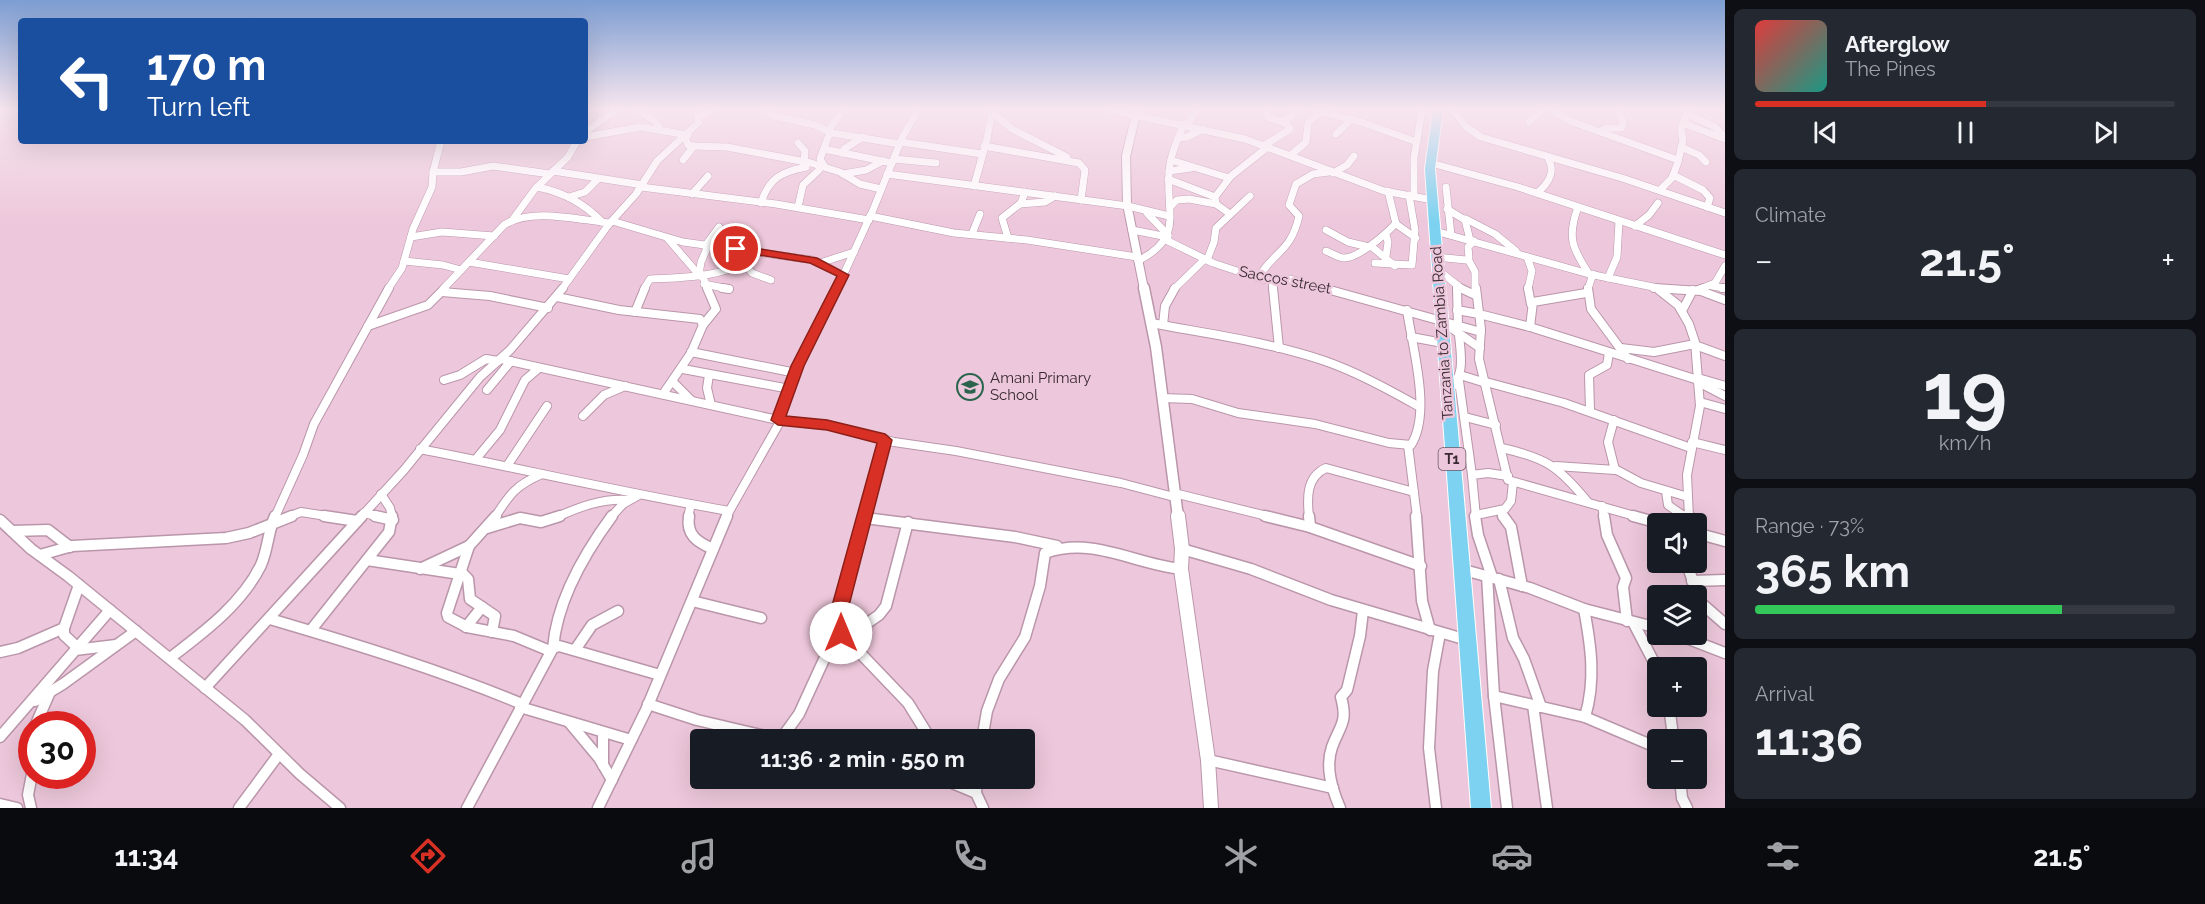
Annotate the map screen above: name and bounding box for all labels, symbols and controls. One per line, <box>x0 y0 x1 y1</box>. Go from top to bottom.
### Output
text: Afterglow <box>1845 31 1950 57</box>
text: 170 m <box>147 41 266 90</box>
icon: left <box>48 42 126 120</box>
text: The Pines <box>1845 57 1936 81</box>
text: Turn left <box>147 91 250 122</box>
icon: previous <box>1809 116 1842 149</box>
icon: pause <box>1949 116 1982 149</box>
icon: next <box>2089 116 2122 149</box>
text: Climate <box>1755 203 1826 227</box>
pin <box>710 223 761 274</box>
icon: arrive <box>719 232 752 265</box>
text: 21.5° <box>1919 234 2015 287</box>
text: − <box>1755 241 1773 280</box>
text: + <box>2161 241 2175 280</box>
street label: Tanzania to Zambia Road <box>1427 246 1457 420</box>
street label: Saccos street <box>1237 262 1333 298</box>
text: 19 <box>1923 346 2007 437</box>
place label: Amani Primary School <box>990 369 1091 404</box>
school or university icon: Amani Primary School <box>955 372 985 402</box>
text: km/h <box>1939 431 1991 455</box>
road number: T1 <box>1438 448 1466 470</box>
map controls <box>1647 513 1707 789</box>
button: sound <box>1647 513 1707 573</box>
text: Range · 73% <box>1755 514 1864 538</box>
text: 365 km <box>1755 545 1910 598</box>
button: layers <box>1647 585 1707 645</box>
position arrow <box>809 601 873 665</box>
button: + <box>1647 657 1707 717</box>
text: Arrival <box>1755 682 1814 706</box>
speed limit sign: 30 <box>18 711 96 789</box>
text: 11:36 <box>1755 713 1863 766</box>
button: − <box>1647 729 1707 789</box>
text: 11:36 · 2 min · 550 m <box>760 746 965 772</box>
icon: directions <box>407 835 449 877</box>
icon: music <box>678 835 720 877</box>
icon: phone <box>949 835 991 877</box>
icon: climate <box>1220 835 1262 877</box>
icon: car <box>1491 835 1533 877</box>
icon: filters <box>1762 835 1804 877</box>
text: 11:34 <box>114 841 178 872</box>
text: 21.5° <box>2033 841 2091 872</box>

